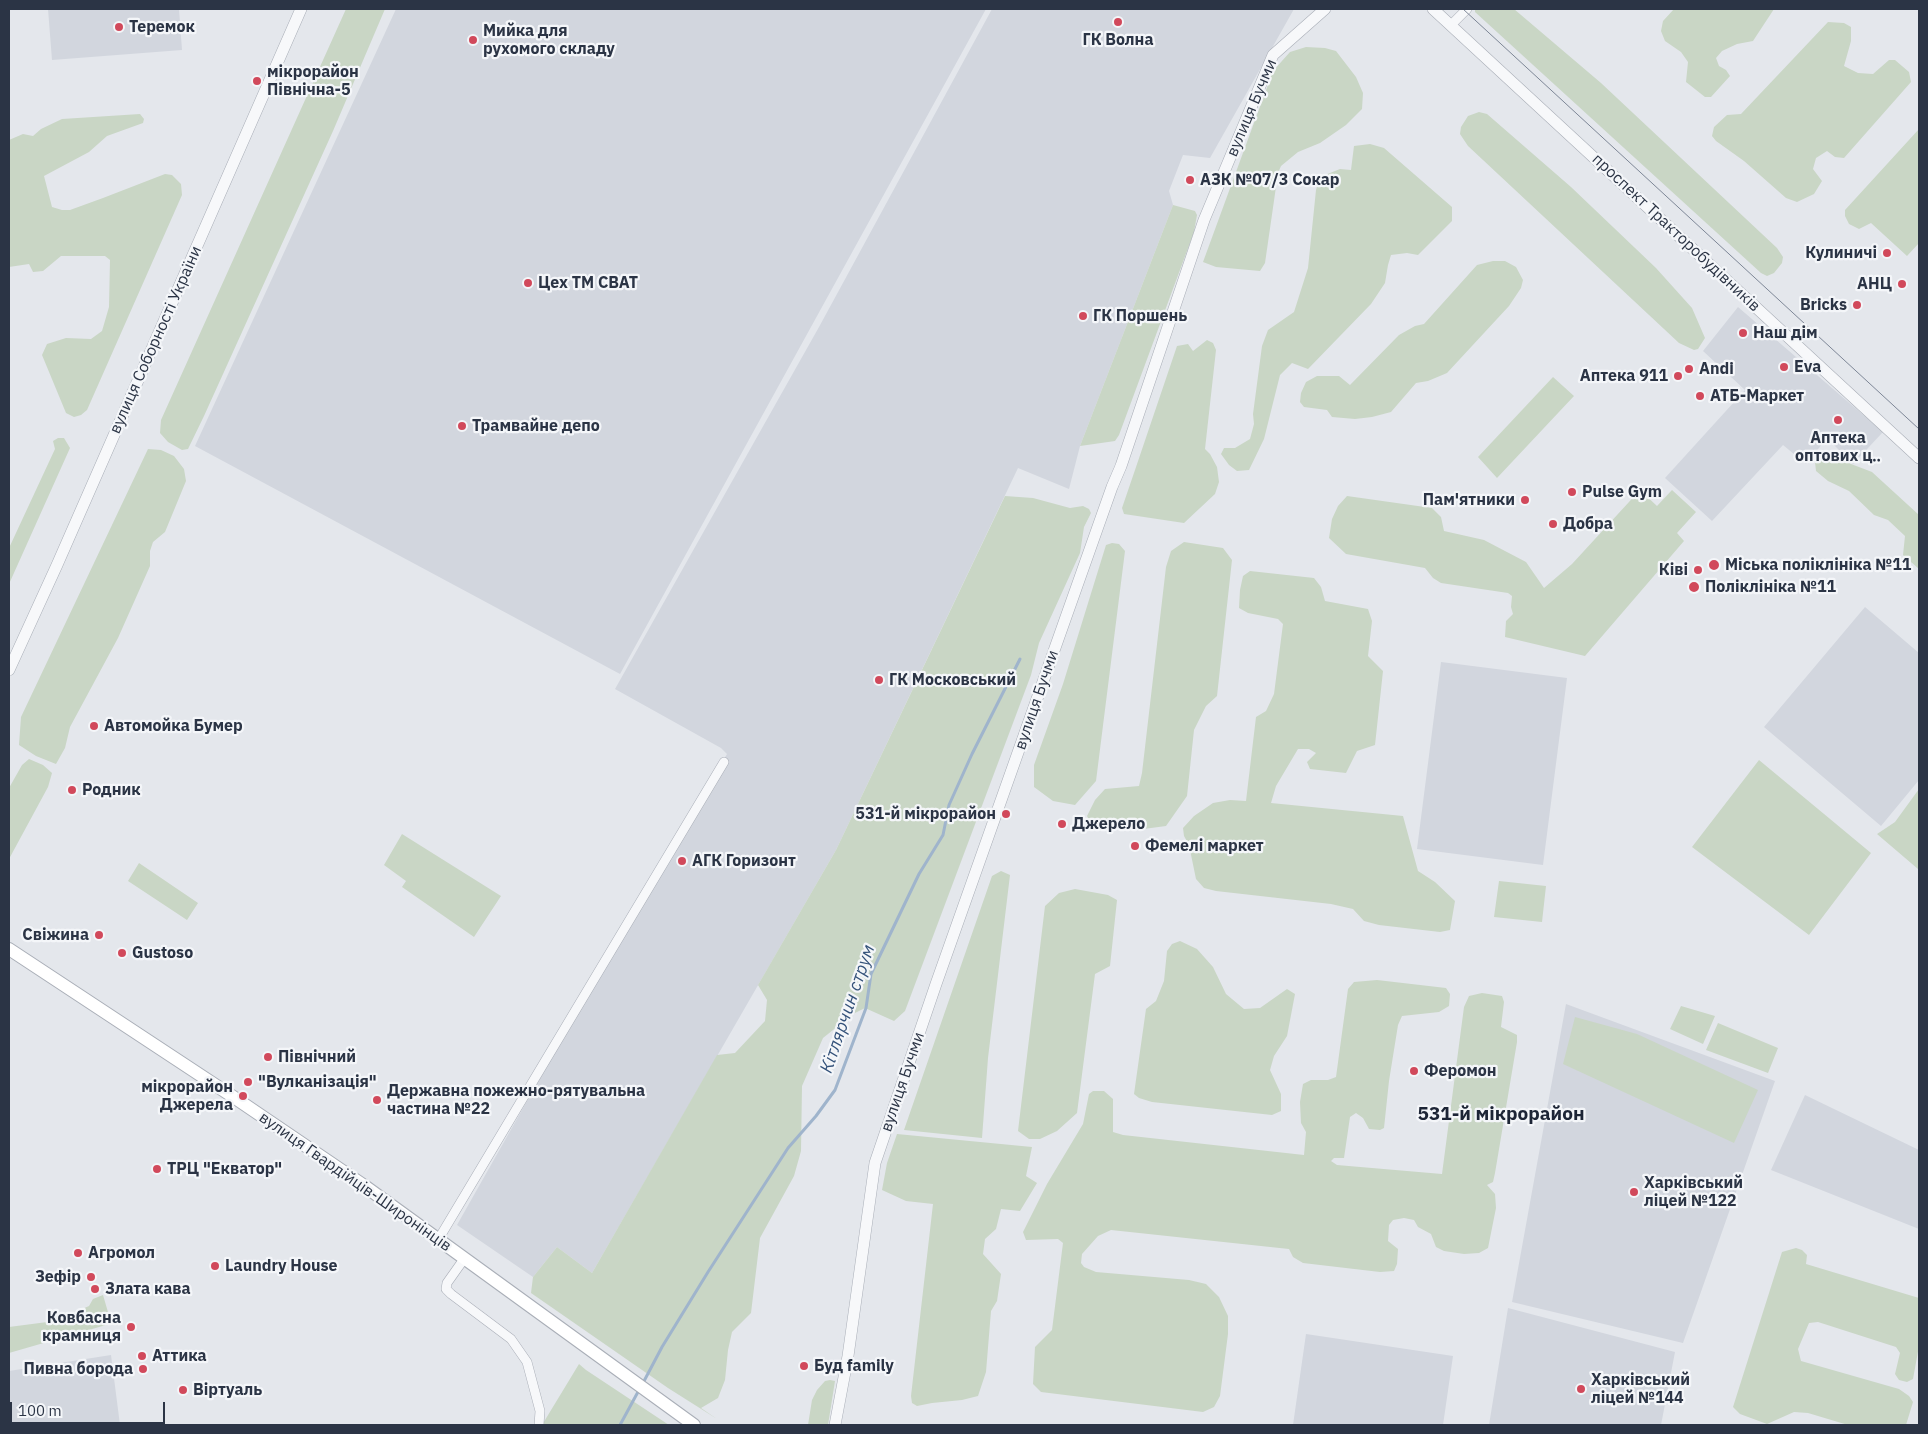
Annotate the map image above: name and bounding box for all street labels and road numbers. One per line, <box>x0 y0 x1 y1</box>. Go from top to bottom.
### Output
street label: вулиця Бучми <box>1223 56 1281 160</box>
street label: проспект Тракторобудівників <box>1588 150 1764 316</box>
street label: вулиця Соборності України <box>106 243 206 437</box>
street label: вулиця Бучми <box>1011 648 1063 752</box>
street label: вулиця Бучми <box>877 1030 929 1134</box>
street label: вулиця Гвардійців-Широнінців <box>255 1108 455 1256</box>

